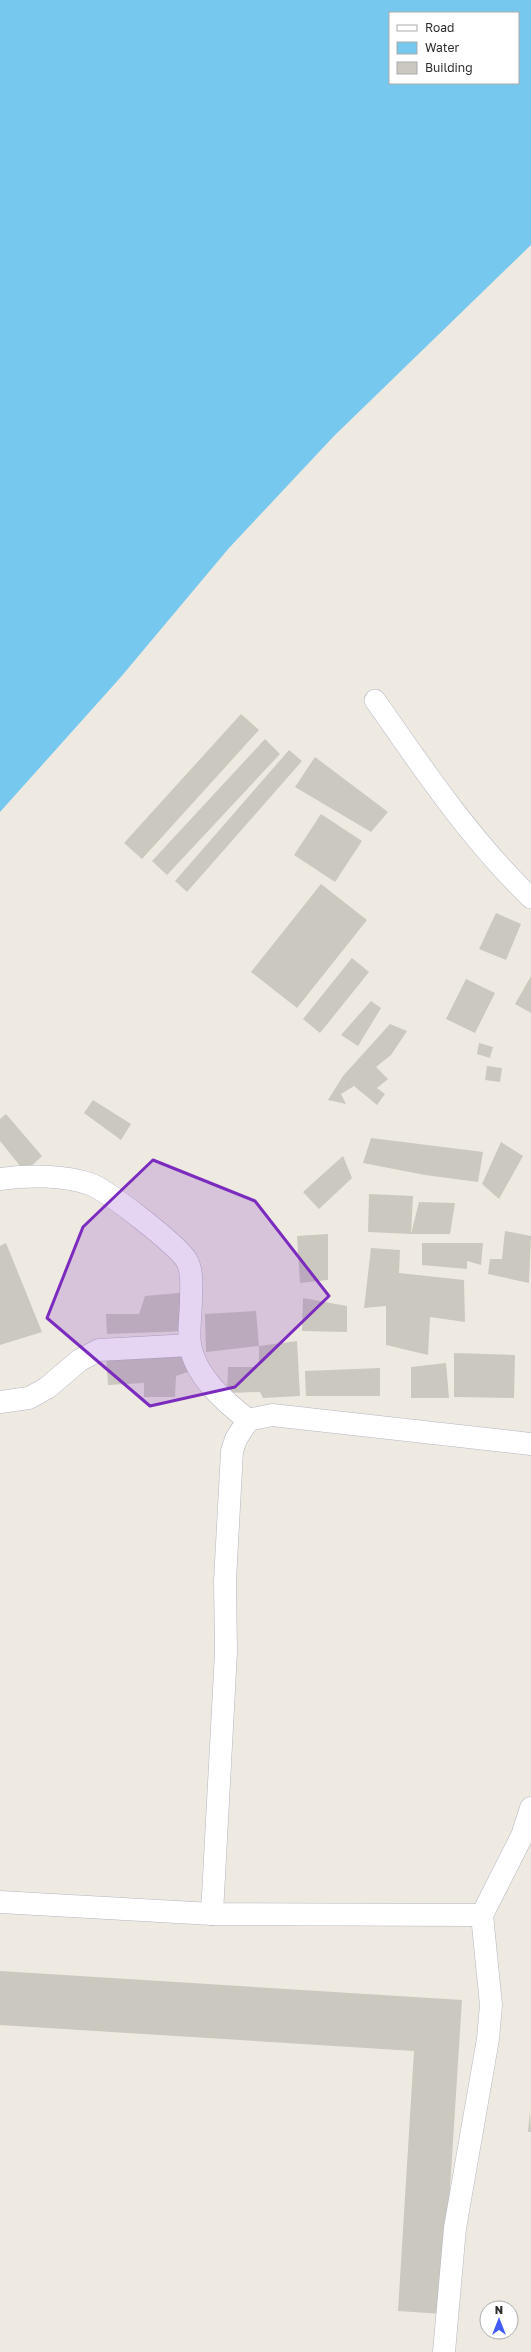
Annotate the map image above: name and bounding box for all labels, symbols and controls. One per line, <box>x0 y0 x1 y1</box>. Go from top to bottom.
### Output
legend <box>389 12 519 84</box>
text: Road <box>425 20 454 35</box>
text: Water <box>425 40 459 55</box>
text: Building <box>425 60 473 75</box>
north arrow <box>479 2300 519 2340</box>
text: N <box>495 2303 503 2316</box>

